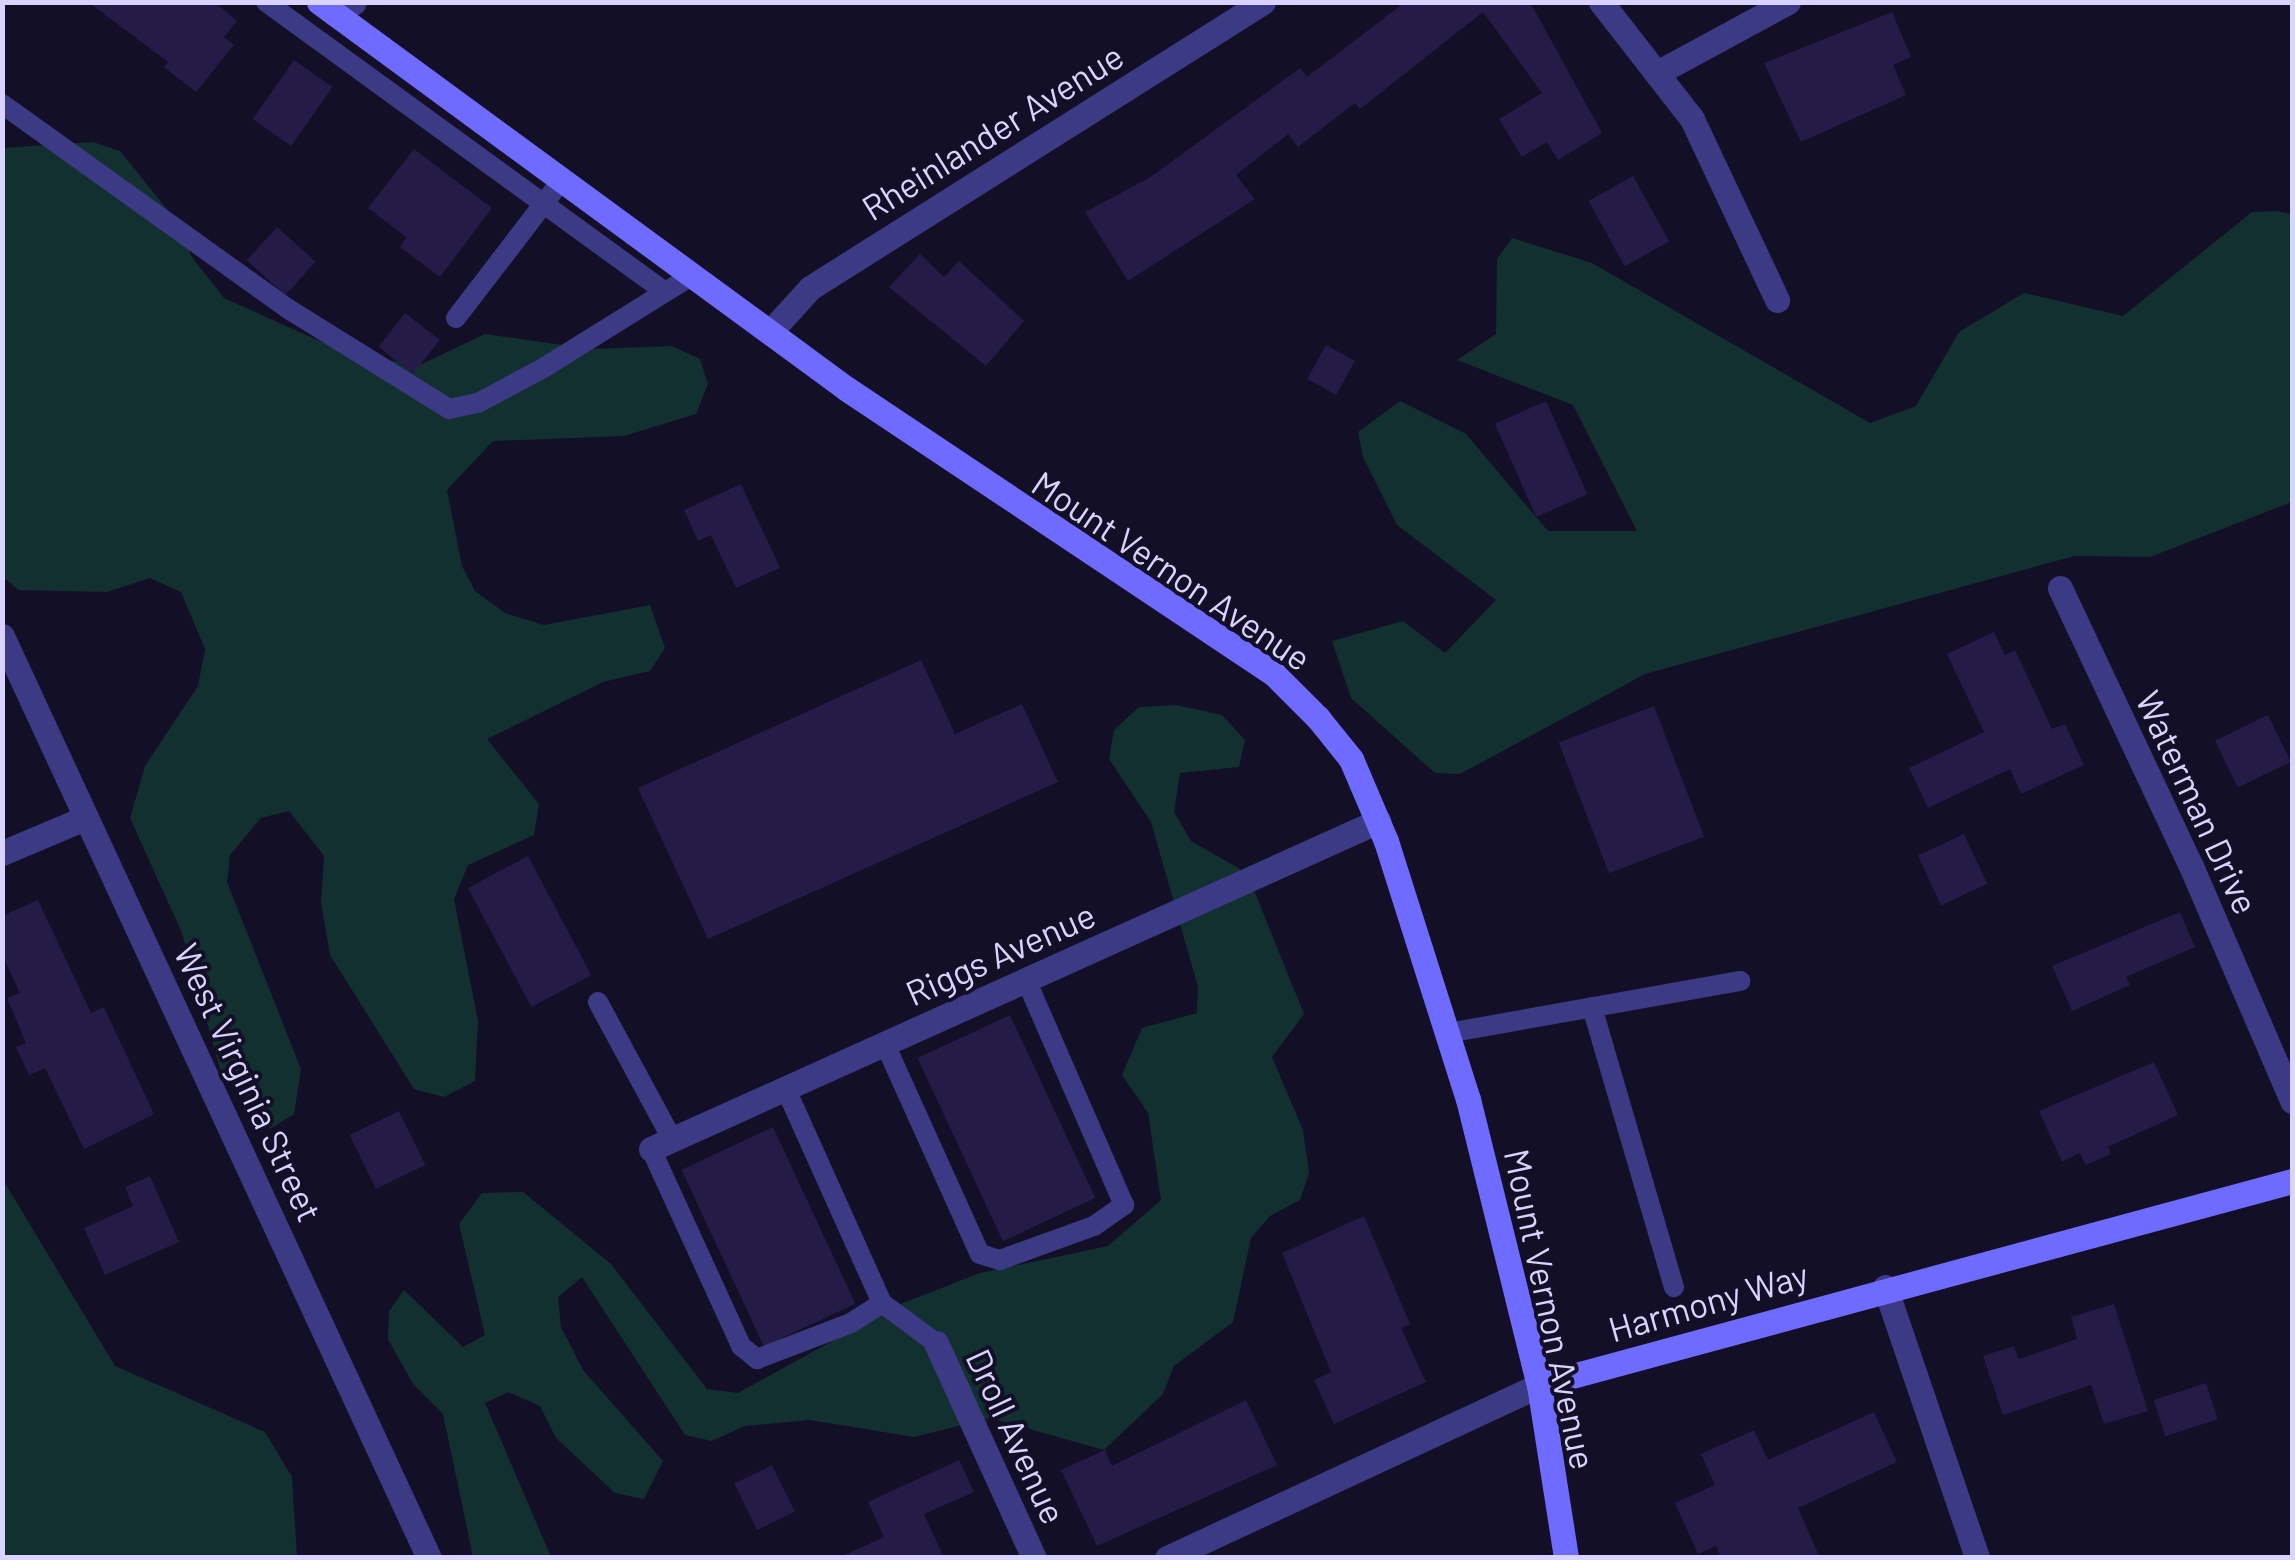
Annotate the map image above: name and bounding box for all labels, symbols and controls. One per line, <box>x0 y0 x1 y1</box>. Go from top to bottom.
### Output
street label: Rheinlander Avenue <box>854 34 1130 228</box>
street label: Mount Vernon Avenue <box>1025 461 1319 679</box>
street label: Waterman Drive <box>2128 684 2268 920</box>
street label: Riggs Avenue <box>899 893 1101 1013</box>
street label: West Virginia Street <box>166 936 332 1228</box>
street label: Mount Vernon Avenue <box>1497 1145 1605 1473</box>
street label: Harmony Way <box>1603 1252 1813 1350</box>
street label: Droll Avenue <box>958 1342 1076 1530</box>

